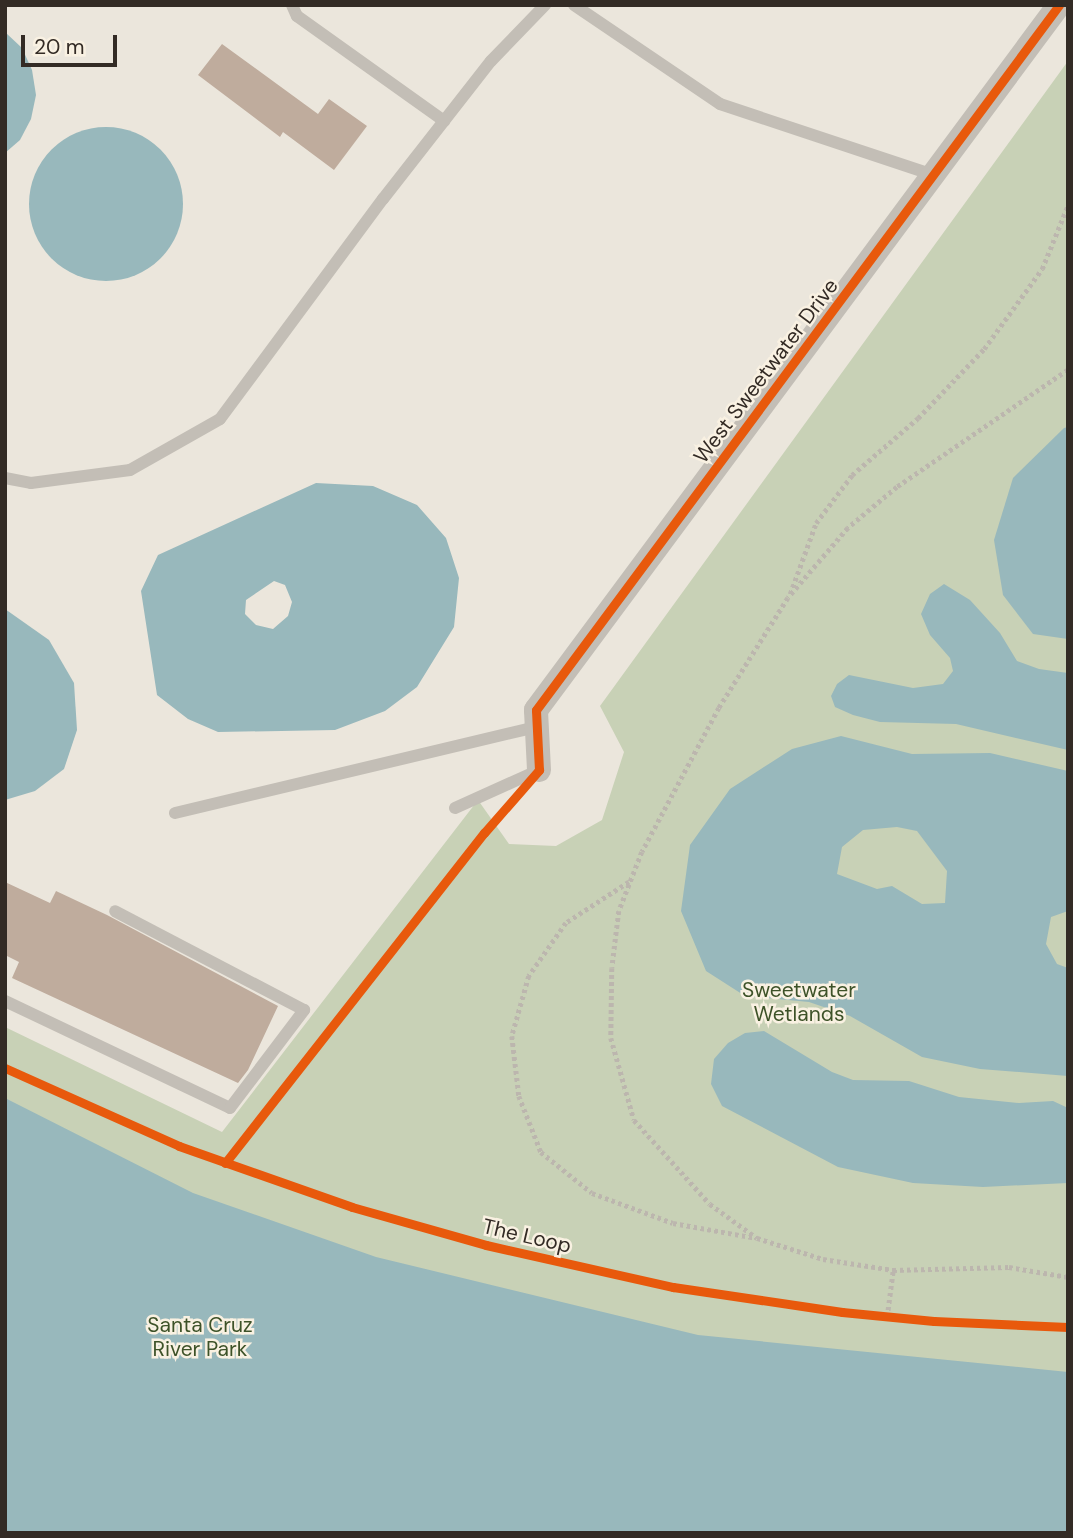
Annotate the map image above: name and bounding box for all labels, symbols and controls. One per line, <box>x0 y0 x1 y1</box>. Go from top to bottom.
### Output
scale bar <box>24 21 121 65</box>
text: 20 m <box>34 33 85 61</box>
street label: West Sweetwater Drive <box>688 274 844 468</box>
park label: Sweetwater Wetlands <box>742 977 856 1027</box>
street label: The Loop <box>480 1214 574 1258</box>
park label: Santa Cruz River Park <box>147 1312 253 1362</box>

